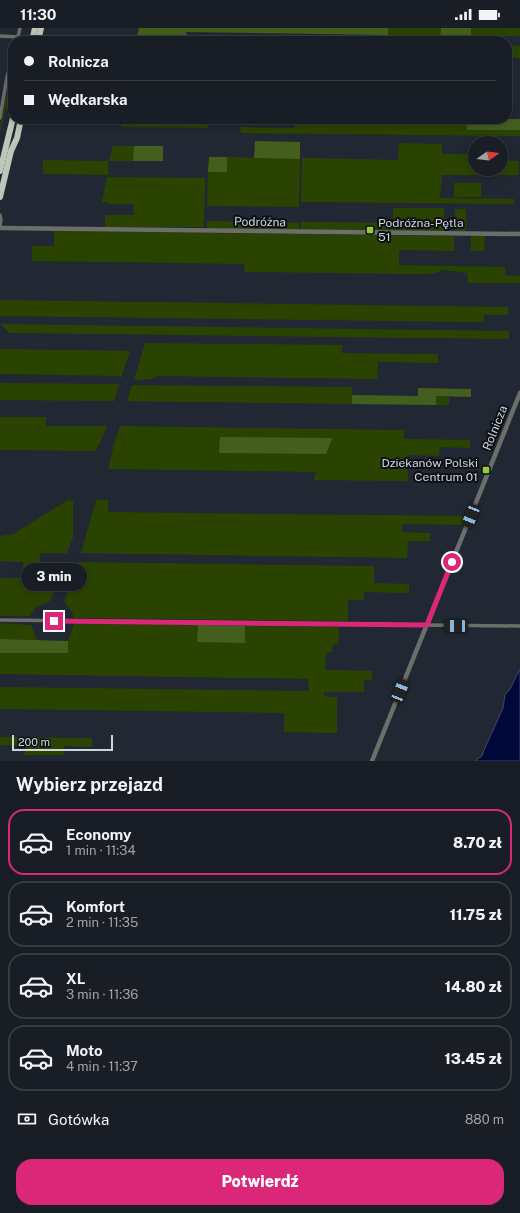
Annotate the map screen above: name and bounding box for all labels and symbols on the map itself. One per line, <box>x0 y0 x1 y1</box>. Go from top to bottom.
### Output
north arrow <box>468 136 508 176</box>
street label: Podróżna <box>234 215 286 229</box>
place label: Podróżna-Pętla 51 <box>378 216 464 244</box>
marker: Podróżna-Pętla 51 <box>365 225 375 235</box>
street label: Rolnicza <box>480 404 510 452</box>
place label: Dziekanów Polski Centrum 01 <box>382 456 478 484</box>
marker: Dziekanów Polski Centrum 01 <box>481 465 491 475</box>
car <box>461 503 481 529</box>
route start <box>443 553 461 571</box>
callout: 3 min <box>21 563 87 591</box>
route end <box>45 612 63 630</box>
car <box>444 620 468 632</box>
car <box>390 678 410 704</box>
scale bar <box>12 733 113 752</box>

